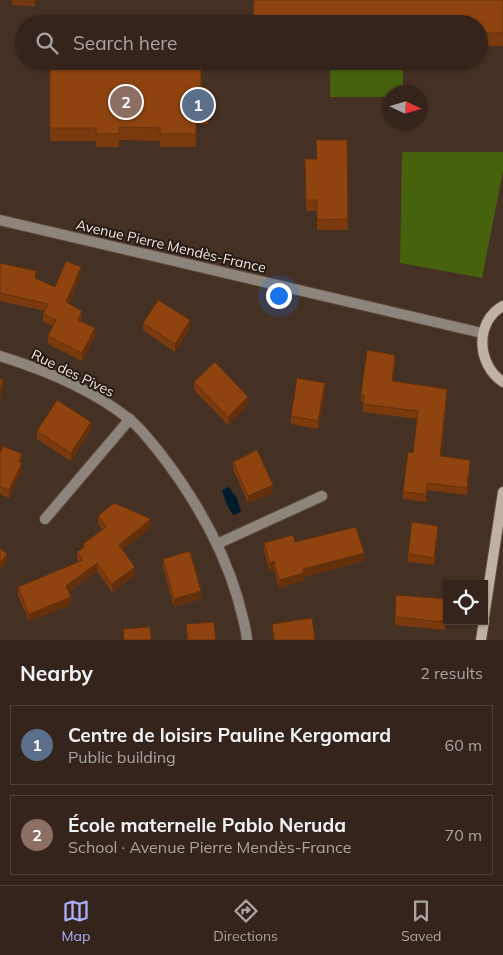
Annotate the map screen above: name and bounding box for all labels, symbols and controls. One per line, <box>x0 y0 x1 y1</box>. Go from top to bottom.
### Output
search box <box>15 15 488 70</box>
icon: search <box>33 29 61 57</box>
text: Search here <box>73 31 177 55</box>
pin: 2 <box>110 83 142 121</box>
north arrow <box>383 85 428 130</box>
pin: 1 <box>182 86 214 124</box>
street label: Avenue Pierre Mendès-France <box>74 215 268 277</box>
your location <box>266 283 292 309</box>
street label: Rue des Pives <box>29 345 117 401</box>
map controls <box>443 580 488 625</box>
button: locate <box>443 580 488 625</box>
text: Nearby <box>20 660 93 686</box>
text: 2 results <box>420 663 483 683</box>
text: Centre de loisirs Pauline Kergomard <box>68 723 391 747</box>
text: 1 <box>32 735 42 755</box>
text: 60 m <box>445 735 482 755</box>
text: Public building <box>68 747 176 767</box>
text: École maternelle Pablo Neruda <box>68 813 346 837</box>
text: 2 <box>32 825 42 845</box>
text: 70 m <box>445 825 482 845</box>
text: School · Avenue Pierre Mendès-France <box>68 837 352 857</box>
tab: Map <box>62 897 90 945</box>
tab: Directions <box>213 897 278 945</box>
tab: Saved <box>401 897 441 945</box>

